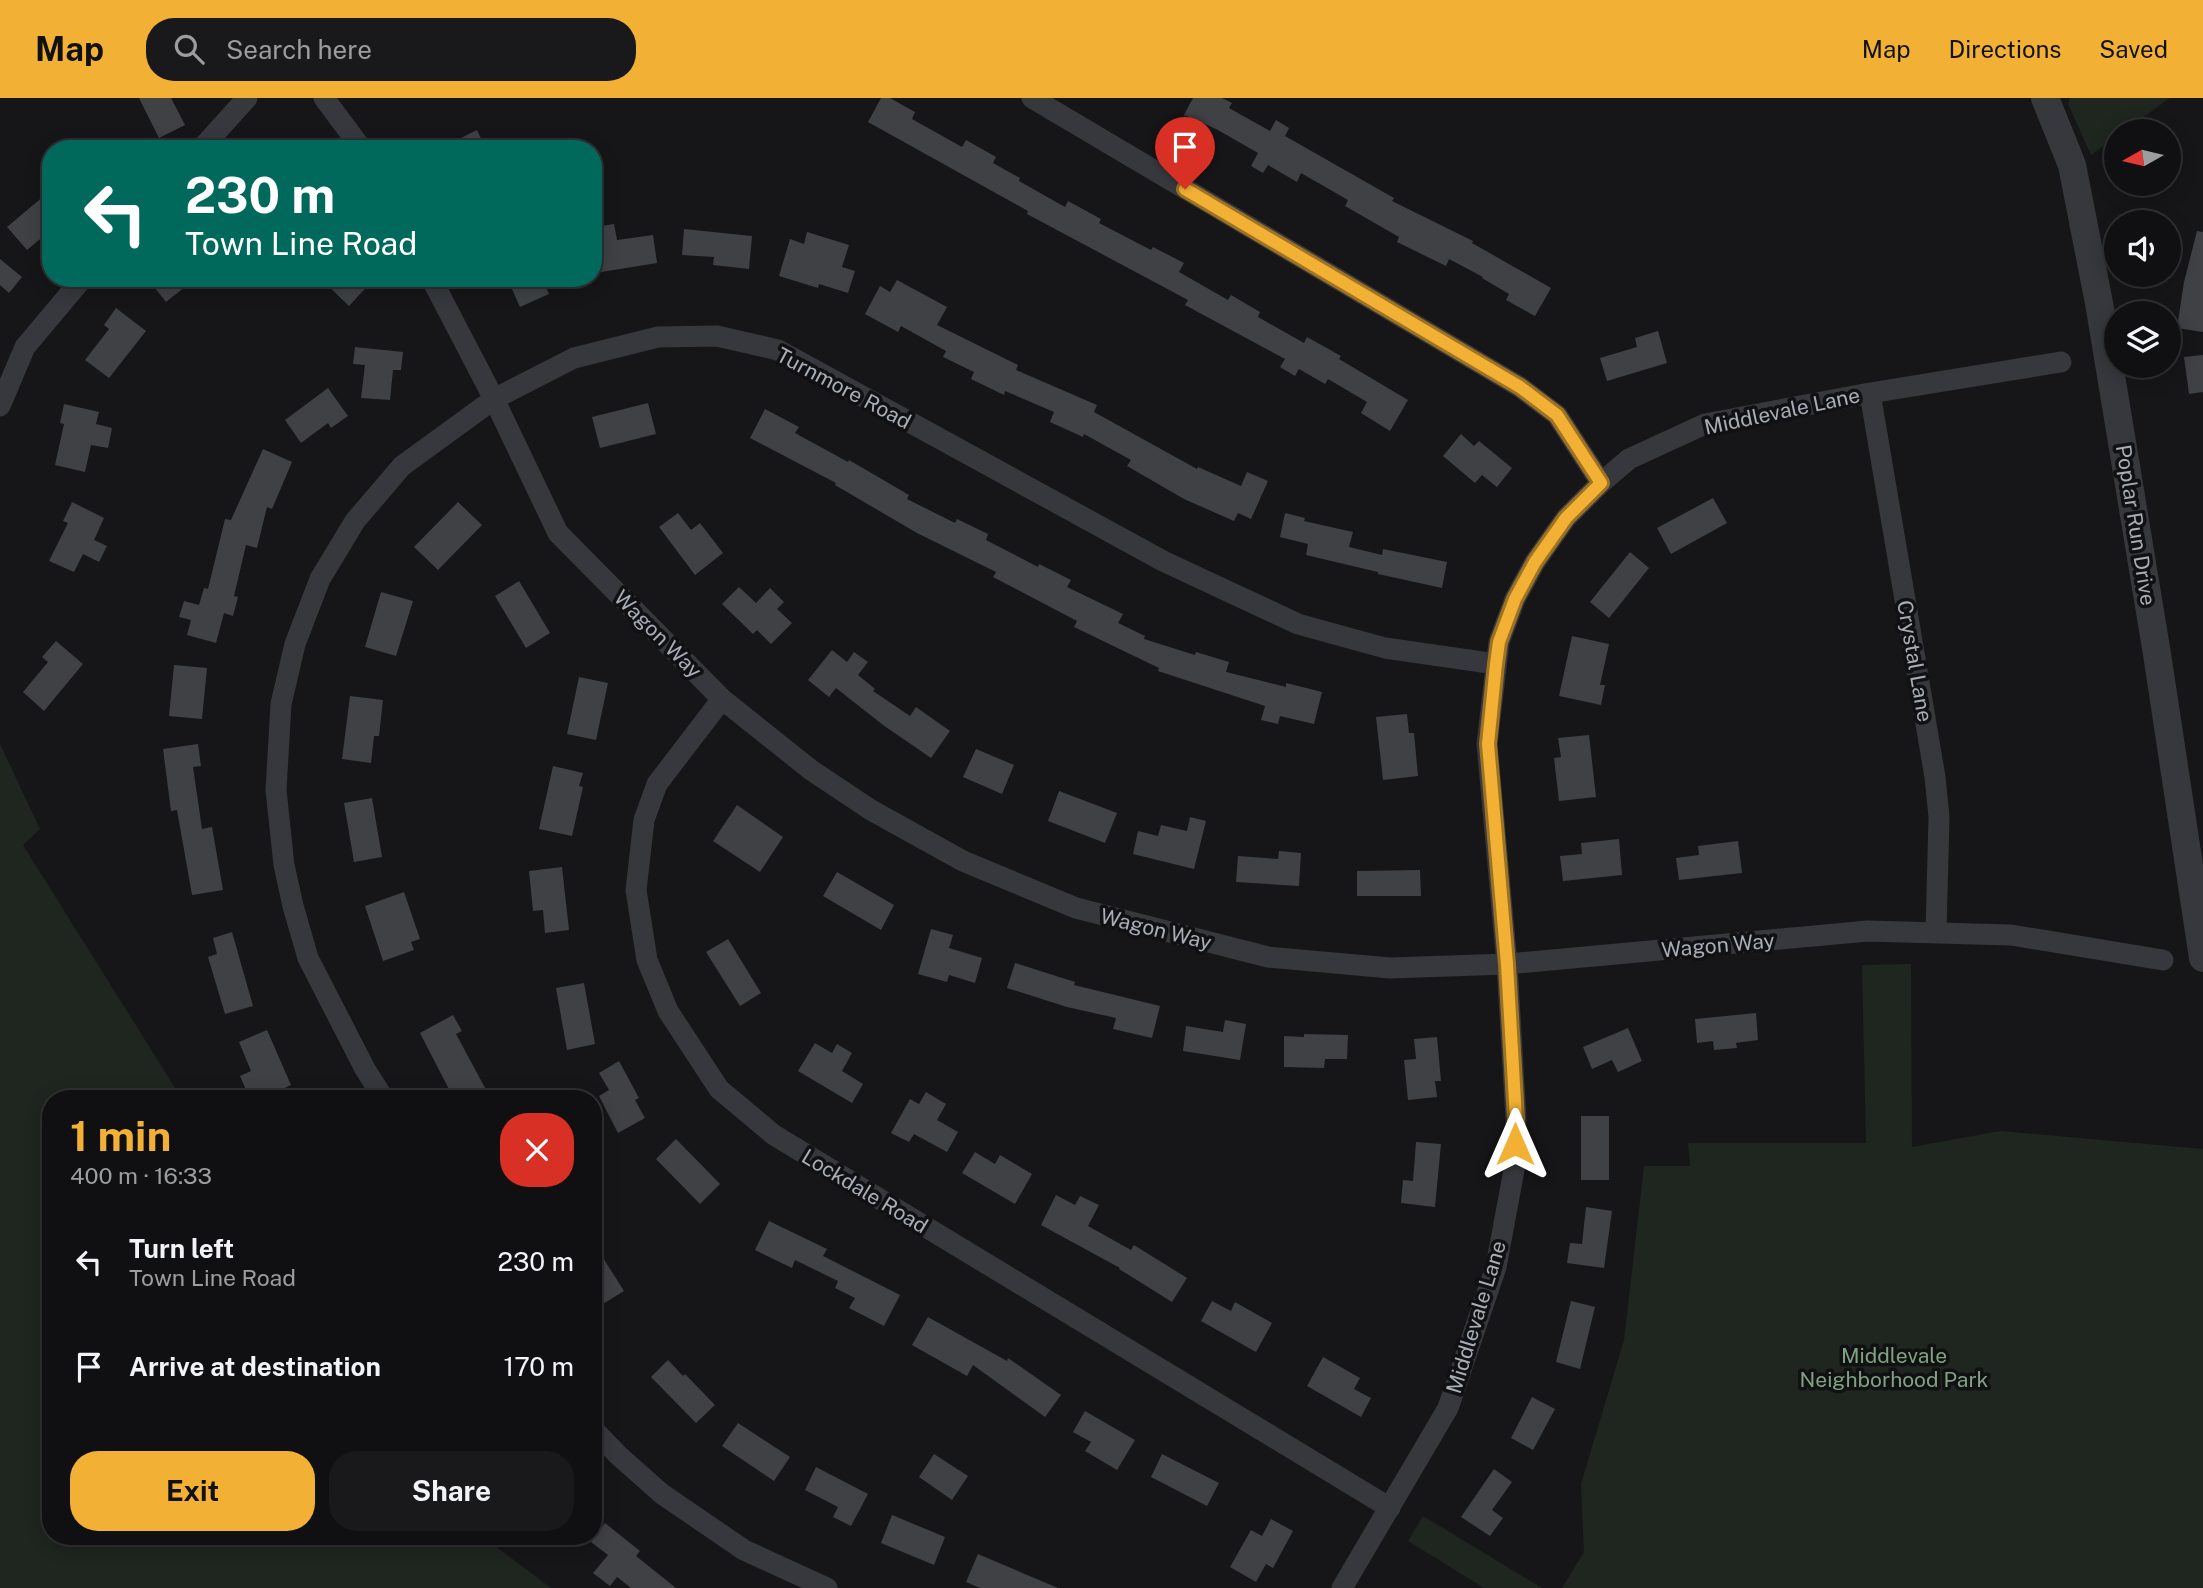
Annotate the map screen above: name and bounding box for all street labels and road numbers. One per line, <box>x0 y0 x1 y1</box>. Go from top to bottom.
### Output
street label: Turnmore Road <box>773 342 915 434</box>
street label: Middlevale Lane <box>1702 382 1862 440</box>
street label: Poplar Run Drive <box>2111 443 2161 607</box>
street label: Wagon Way <box>609 585 707 683</box>
street label: Crystal Lane <box>1892 598 1938 724</box>
street label: Wagon Way <box>1098 903 1214 955</box>
street label: Wagon Way <box>1660 928 1776 962</box>
street label: Lockdale Road <box>797 1144 933 1238</box>
street label: Middlevale Lane <box>1441 1238 1511 1396</box>

